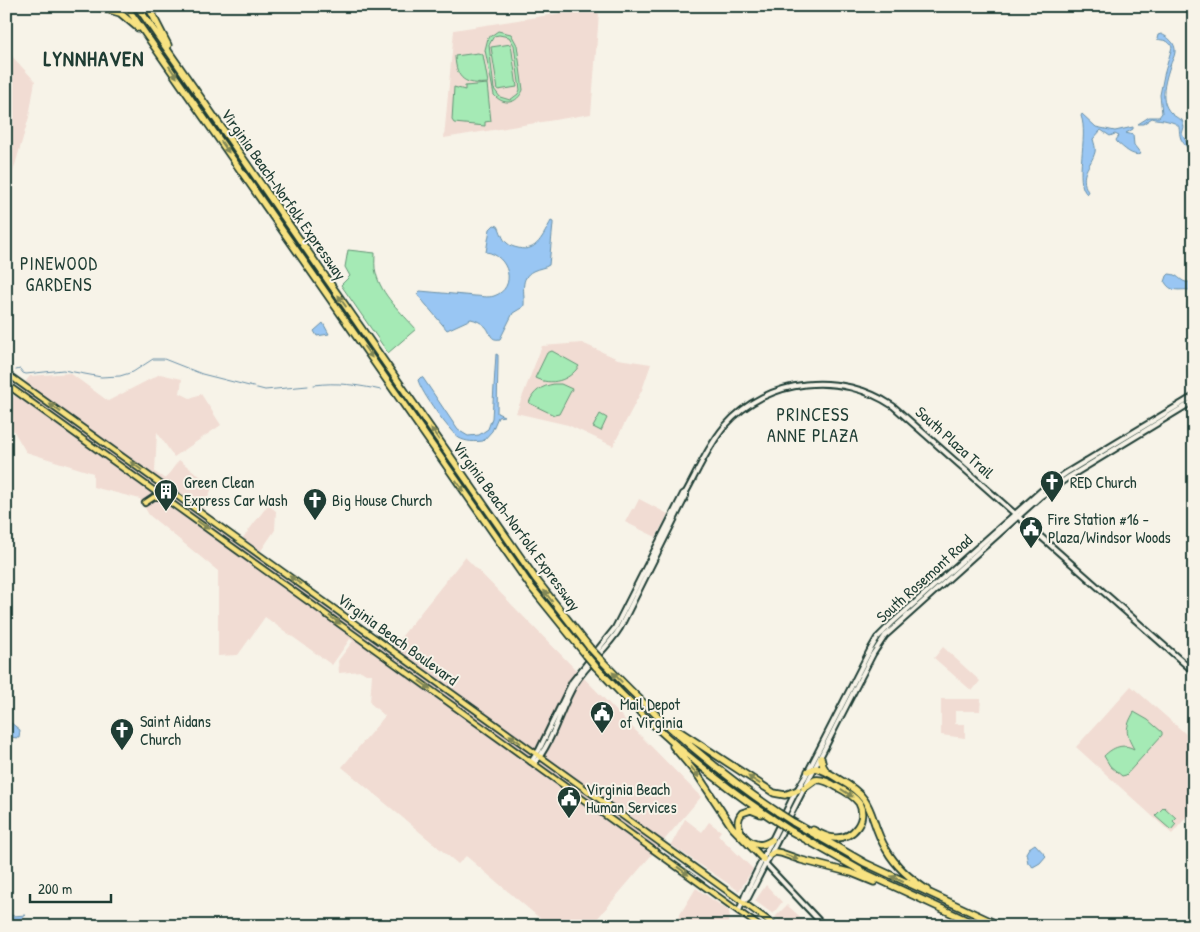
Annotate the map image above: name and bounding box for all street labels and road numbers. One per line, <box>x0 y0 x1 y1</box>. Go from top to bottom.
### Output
street label: Virginia Beach-Norfolk Expressway <box>216 104 352 284</box>
street label: South Plaza Trail <box>911 401 1000 484</box>
street label: Virginia Beach-Norfolk Expressway <box>448 437 586 615</box>
street label: South Rosemont Road <box>871 529 977 627</box>
street label: Virginia Beach Boulevard <box>333 588 463 690</box>

